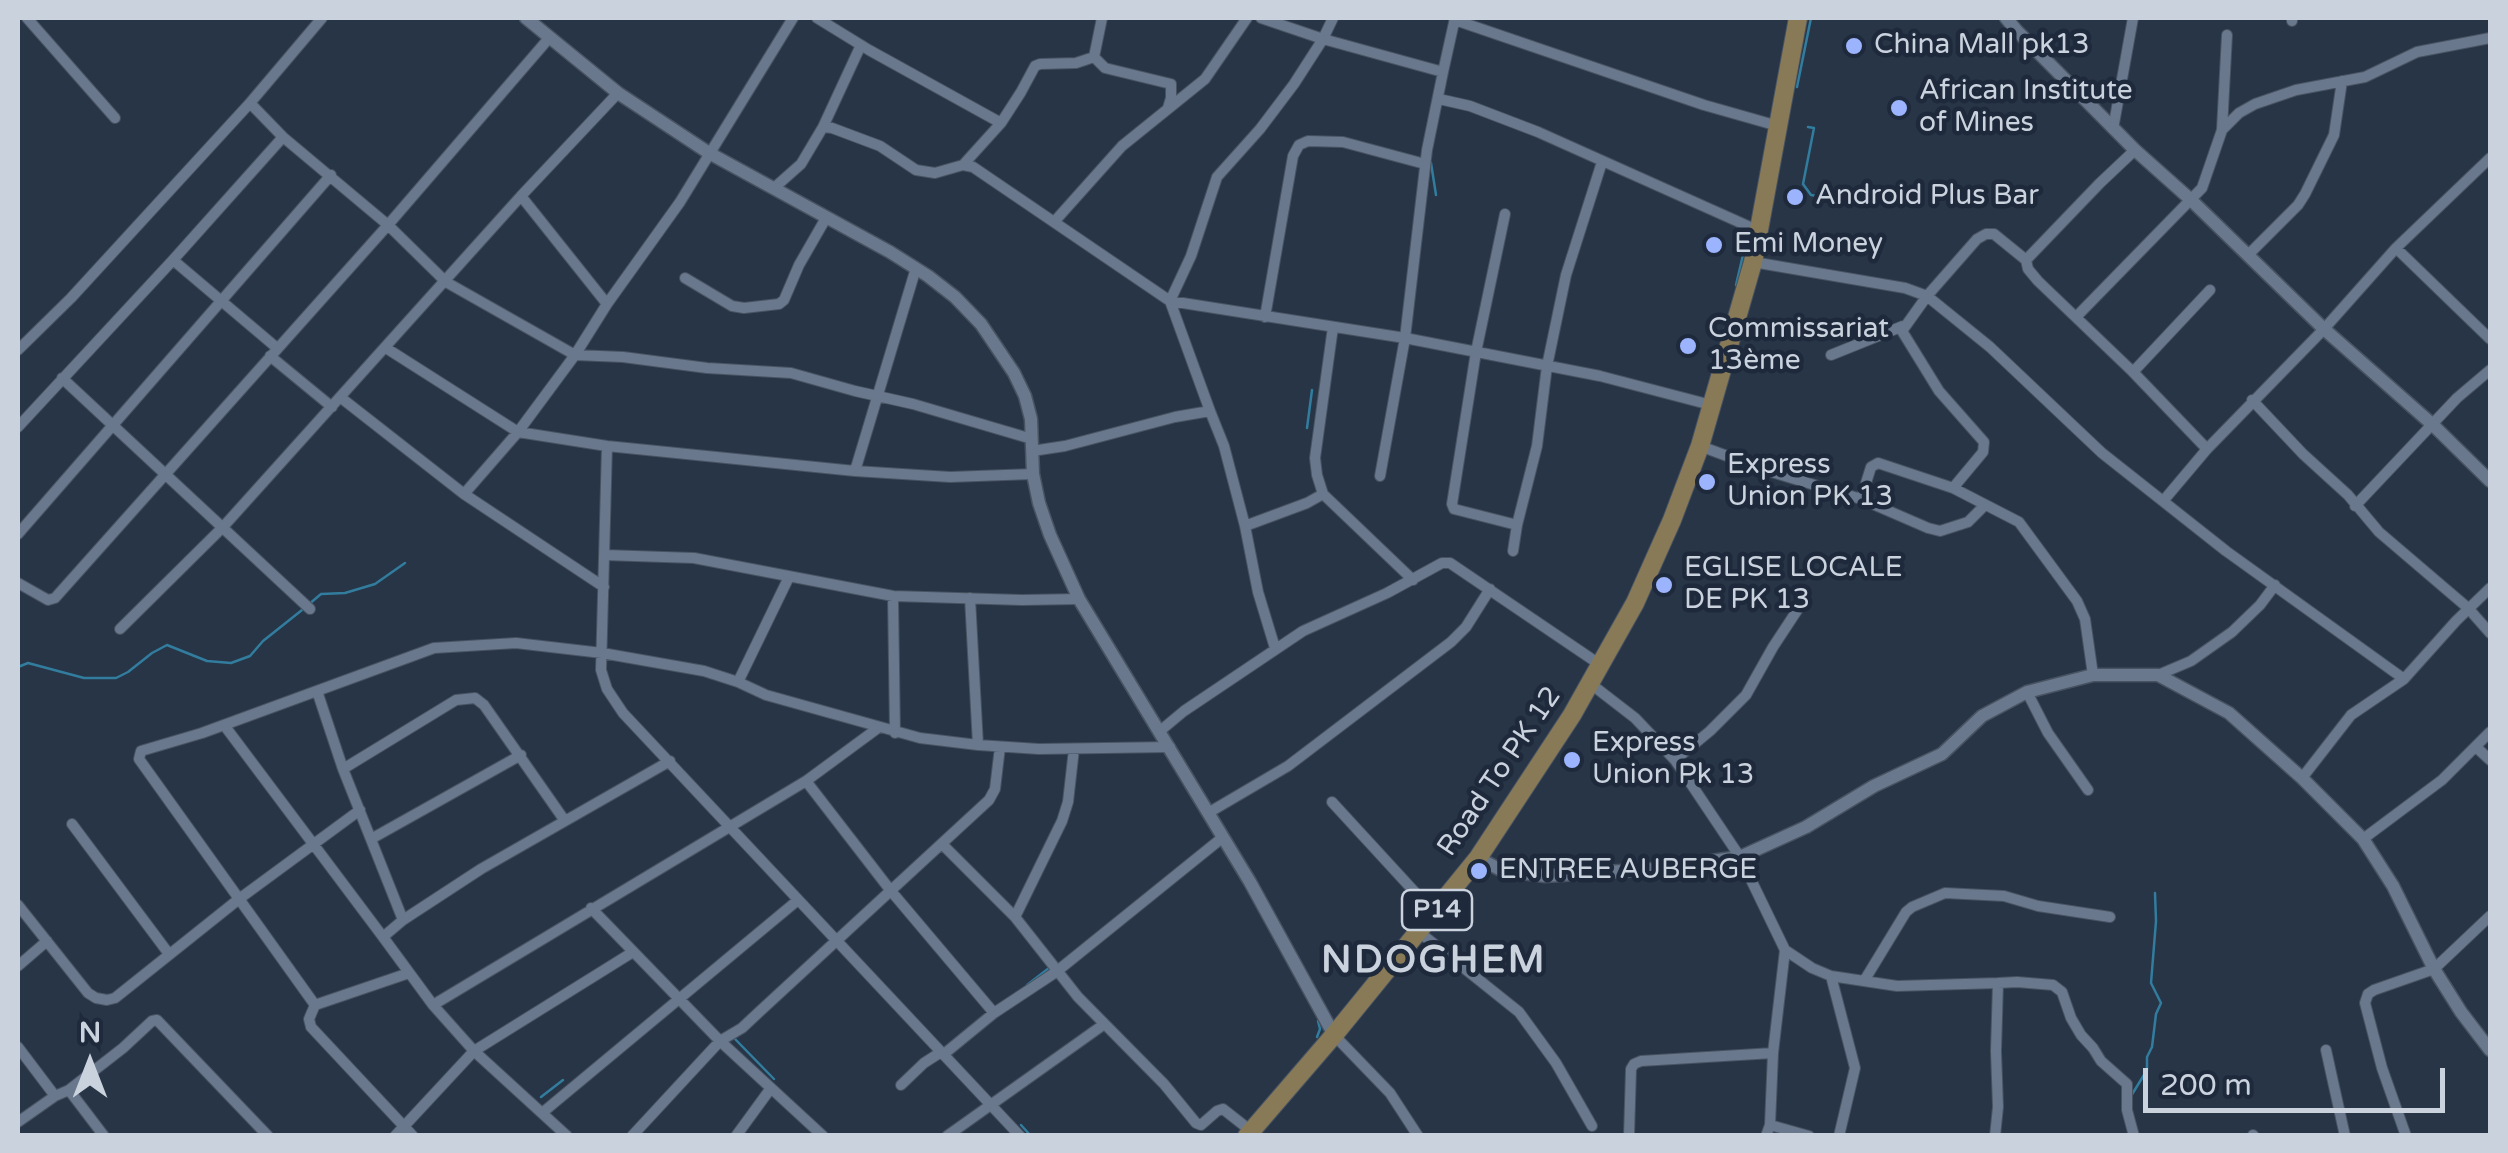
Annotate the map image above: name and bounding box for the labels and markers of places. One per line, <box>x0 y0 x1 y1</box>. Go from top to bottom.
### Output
place label: China Mall pk13 <box>1874 29 2090 63</box>
marker: China Mall pk13 <box>1843 35 1865 57</box>
place label: African Institute of Mines <box>1919 75 2133 141</box>
marker: African Institute of Mines <box>1888 97 1910 119</box>
place label: Android Plus Bar <box>1815 180 2039 214</box>
marker: Android Plus Bar <box>1784 186 1806 208</box>
place label: Emi Money <box>1734 228 1883 262</box>
marker: Emi Money <box>1703 234 1725 256</box>
place label: Commissariat 13ème <box>1708 313 1889 379</box>
marker: Commissariat 13ème <box>1677 335 1699 357</box>
place label: Express Union PK 13 <box>1727 449 1893 515</box>
marker: Express Union PK 13 <box>1696 471 1718 493</box>
place label: EGLISE LOCALE DE PK 13 <box>1684 552 1903 618</box>
marker: EGLISE LOCALE DE PK 13 <box>1653 574 1675 596</box>
place label: Express Union Pk 13 <box>1592 727 1754 793</box>
marker: Express Union Pk 13 <box>1561 749 1583 771</box>
place label: ENTREE AUBERGE <box>1499 854 1757 888</box>
marker: ENTREE AUBERGE <box>1468 860 1490 882</box>

